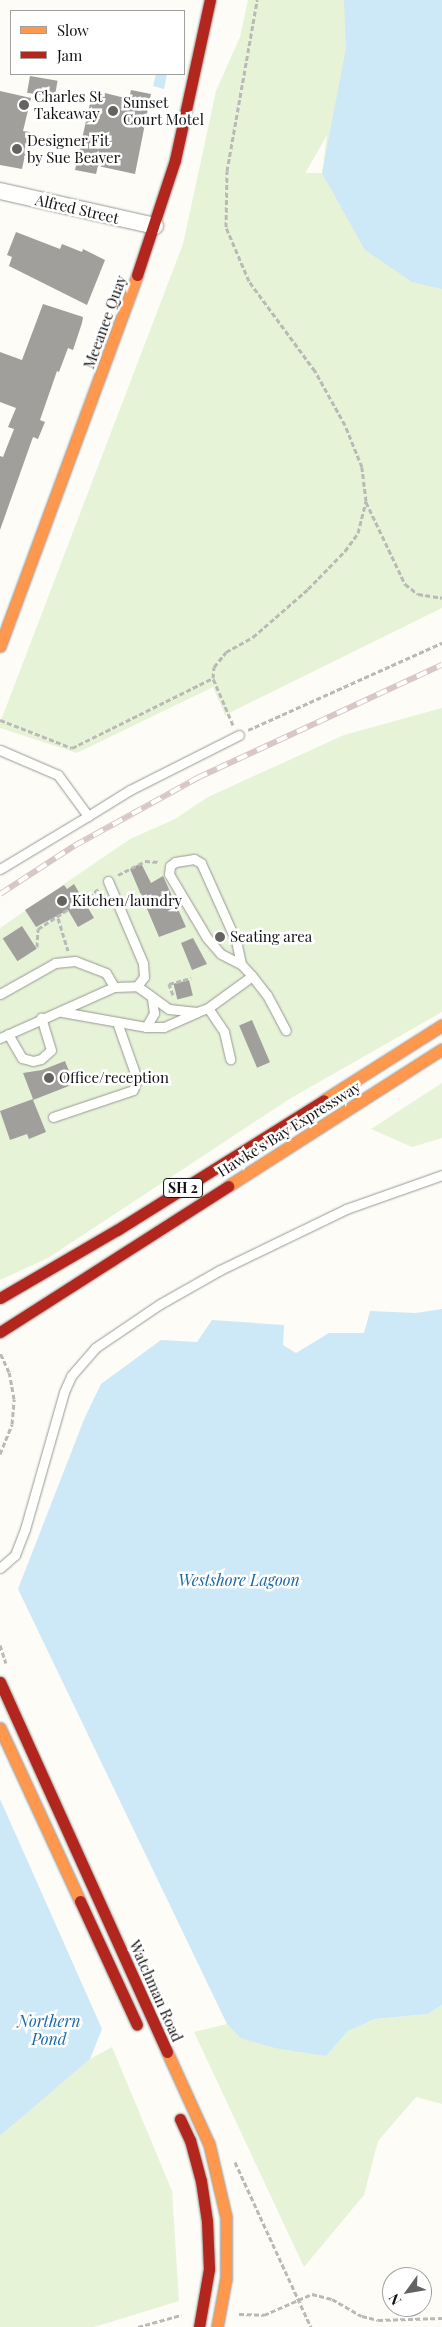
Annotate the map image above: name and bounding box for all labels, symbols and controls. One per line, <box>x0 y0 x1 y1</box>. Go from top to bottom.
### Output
legend <box>10 10 185 75</box>
text: Slow <box>57 20 89 40</box>
text: Jam <box>57 45 82 65</box>
place label: Charles St Takeaway <box>34 87 103 122</box>
place label: Sunset Court Motel <box>123 93 204 128</box>
marker: Charles St Takeaway <box>18 99 30 111</box>
marker: Sunset Court Motel <box>107 105 119 117</box>
place label: Designer Fit by Sue Beaver <box>27 131 121 166</box>
marker: Designer Fit by Sue Beaver <box>11 143 23 155</box>
street label: Alfred Street <box>33 191 121 227</box>
street label: Meeanee Quay <box>80 273 130 371</box>
place label: Kitchen/laundry <box>72 892 182 910</box>
marker: Kitchen/laundry <box>56 895 68 907</box>
place label: Seating area <box>230 928 312 946</box>
marker: Seating area <box>214 931 226 943</box>
place label: Office/reception <box>59 1069 169 1087</box>
marker: Office/reception <box>43 1072 55 1084</box>
street label: Hawke's Bay Expressway <box>214 1077 364 1181</box>
road number: SH 2 <box>163 1176 203 1200</box>
water label: Westshore Lagoon <box>178 1570 300 1590</box>
street label: Watchman Road <box>126 1937 186 2045</box>
water label: Northern Pond <box>18 2011 80 2049</box>
north arrow <box>382 2267 432 2317</box>
text: N <box>384 2290 405 2309</box>

